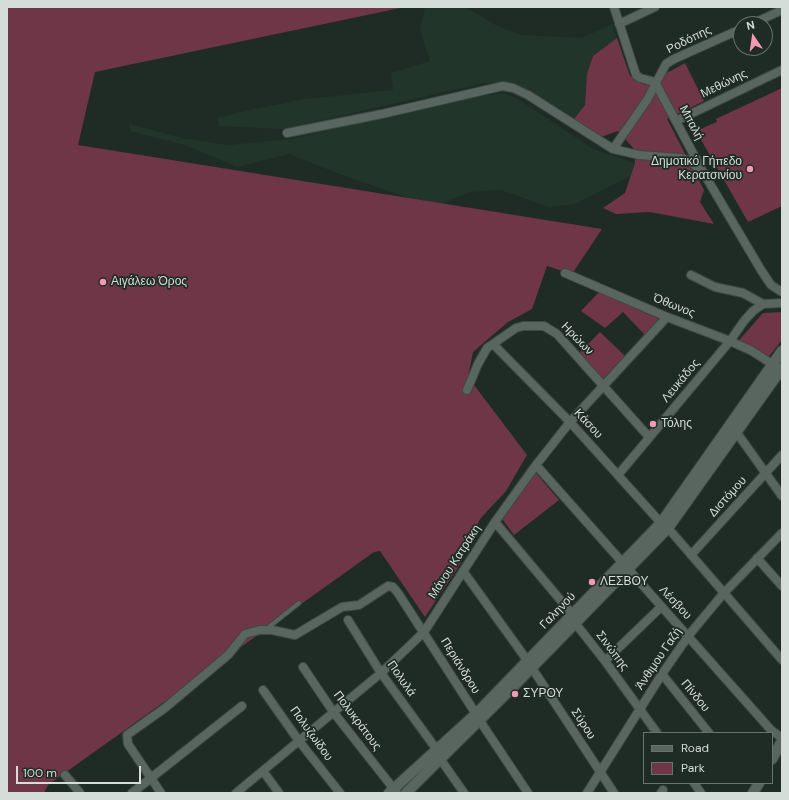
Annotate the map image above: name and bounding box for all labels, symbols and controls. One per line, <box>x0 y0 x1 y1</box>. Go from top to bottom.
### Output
north arrow <box>733 16 773 56</box>
text: N <box>745 18 756 33</box>
street label: Ροδόπης <box>664 23 714 57</box>
street label: Μεθώνης <box>698 67 750 101</box>
street label: Μπαλή <box>676 103 706 143</box>
place label: Δημοτικό Γήπεδο Κερατσινίου <box>651 155 742 183</box>
marker: Δημοτικό Γήπεδο Κερατσινίου <box>745 164 755 174</box>
place label: Αιγάλεω Όρος <box>111 275 187 289</box>
marker: Αιγάλεω Όρος <box>98 277 108 287</box>
street label: Όθωνος <box>651 291 697 321</box>
street label: Ηρώων <box>558 320 596 358</box>
street label: Λευκάδος <box>659 357 703 405</box>
street label: Κάσου <box>571 406 605 442</box>
place label: Τόλης <box>661 417 692 431</box>
marker: Τόλης <box>648 419 658 429</box>
street label: Διστόμου <box>706 474 750 520</box>
street label: Μάνου Κατράκη <box>426 522 484 602</box>
place label: ΛΕΣΒΟΥ <box>600 575 648 589</box>
marker: ΛΕΣΒΟΥ <box>587 577 597 587</box>
street label: Λέσβου <box>656 583 694 623</box>
street label: Γαληνού <box>537 590 579 632</box>
street label: Άνθιμου Γαζή <box>633 625 685 693</box>
street label: Σινώπης <box>593 628 631 674</box>
street label: Περιάνδρου <box>437 635 483 697</box>
street label: Πολυλά <box>384 658 418 700</box>
street label: Πίνδου <box>678 677 712 715</box>
place label: ΣΥΡΟΥ <box>523 687 563 701</box>
street label: Πολυκράτους <box>330 688 384 754</box>
marker: ΣΥΡΟΥ <box>510 689 520 699</box>
street label: Πολυζωίδου <box>286 704 336 764</box>
street label: Σύρου <box>568 706 598 742</box>
legend <box>643 732 773 784</box>
text: Road <box>681 740 709 756</box>
scale bar <box>18 758 143 784</box>
text: Park <box>681 760 705 776</box>
text: 100 m <box>23 765 57 781</box>

